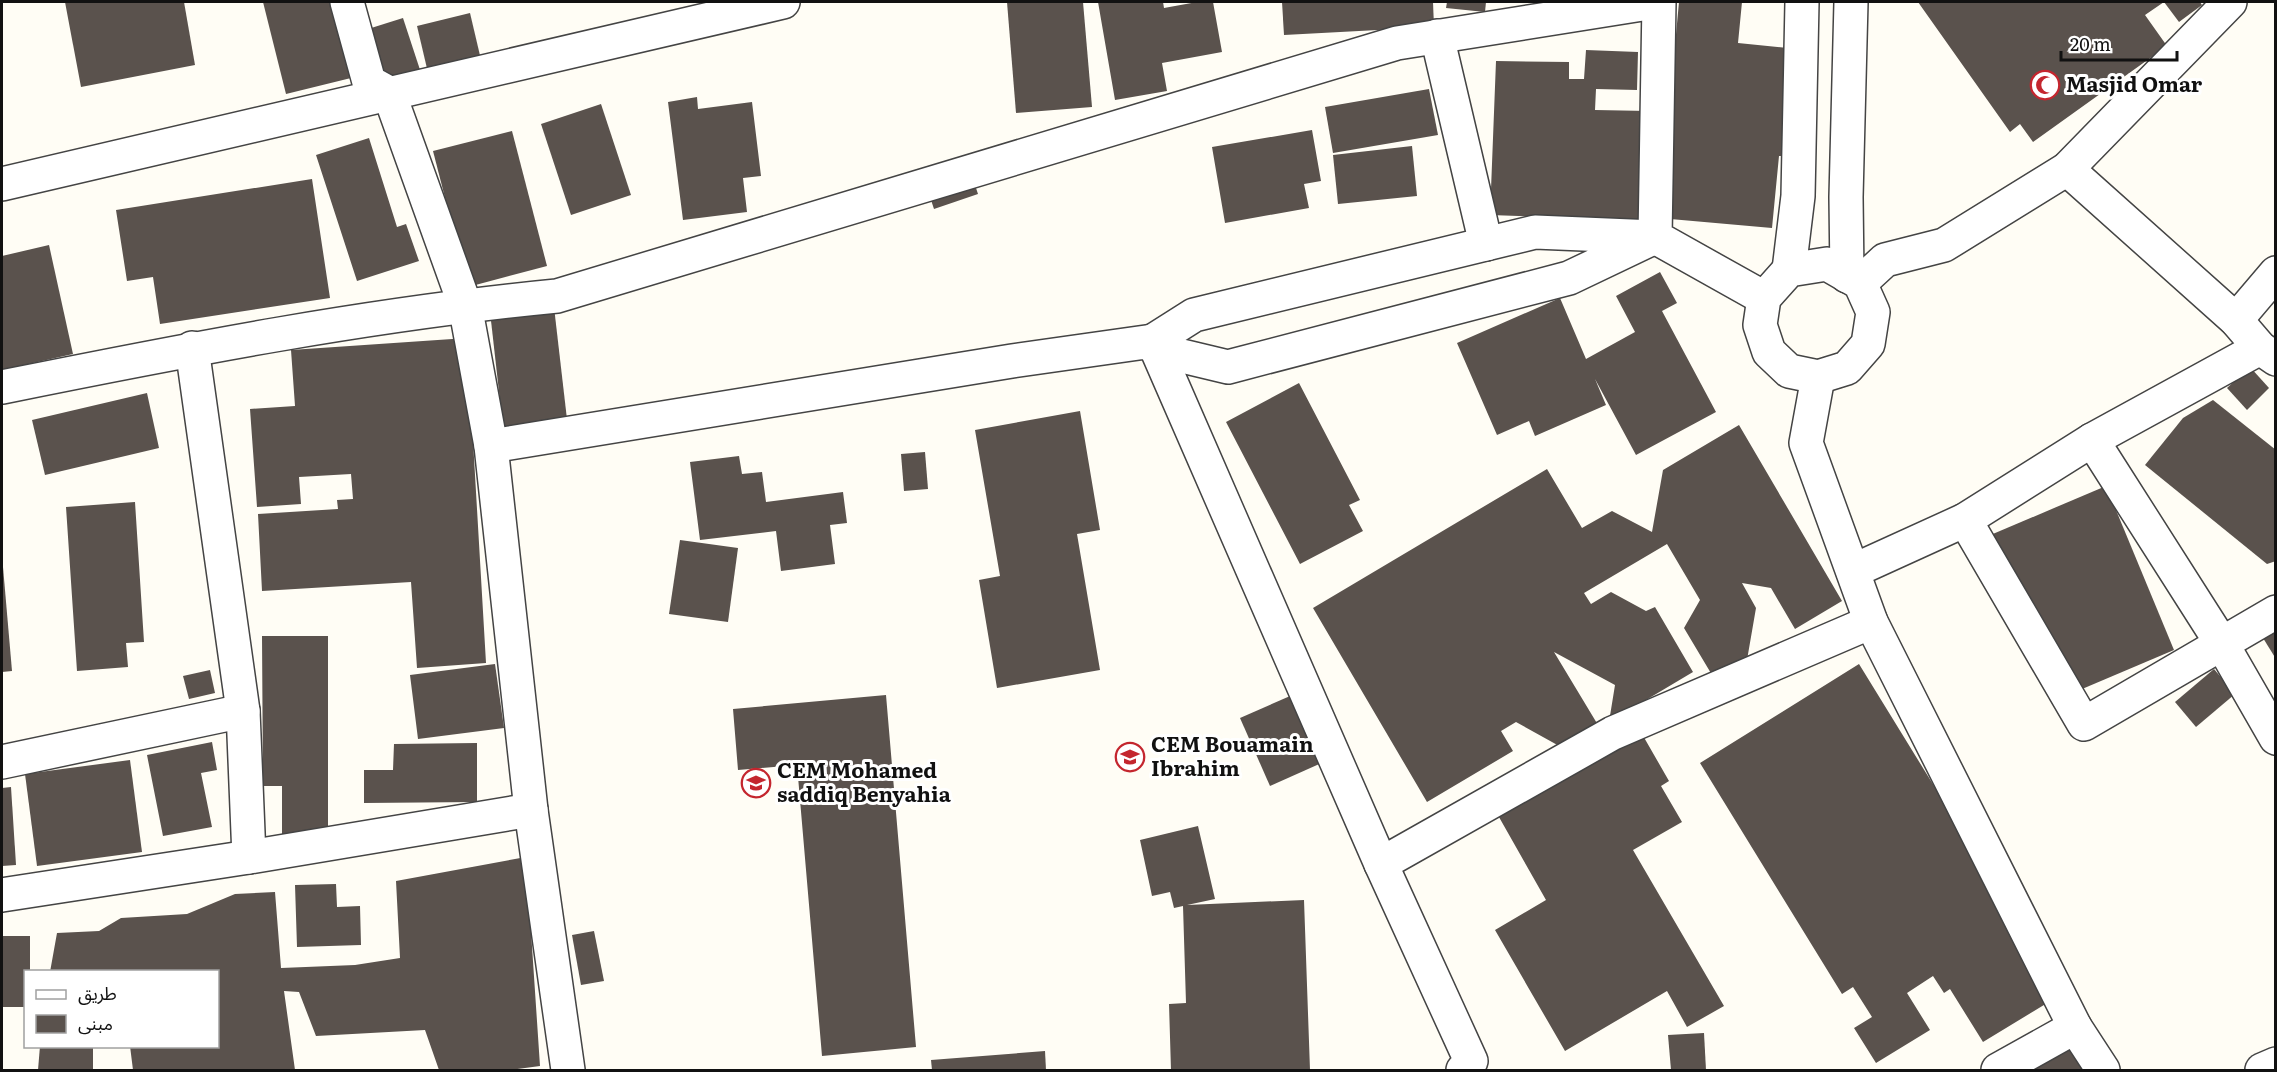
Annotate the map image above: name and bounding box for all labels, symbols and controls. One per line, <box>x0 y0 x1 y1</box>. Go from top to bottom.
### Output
scale bar <box>2061 24 2176 62</box>
text: 20 m <box>2070 30 2111 57</box>
place label: Masjid Omar <box>2066 67 2203 98</box>
mosque icon: Masjid Omar <box>2029 69 2061 101</box>
place label: CEM Bouamain Ibrahim <box>1151 727 1314 782</box>
school or university icon: CEM Bouamain Ibrahim <box>1114 741 1146 773</box>
place label: CEM Mohamed saddiq Benyahia <box>777 753 952 808</box>
school or university icon: CEM Mohamed saddiq Benyahia <box>740 767 772 799</box>
legend <box>24 970 219 1048</box>
text: طريق <box>78 979 117 1006</box>
text: مبنى <box>78 1009 113 1036</box>

